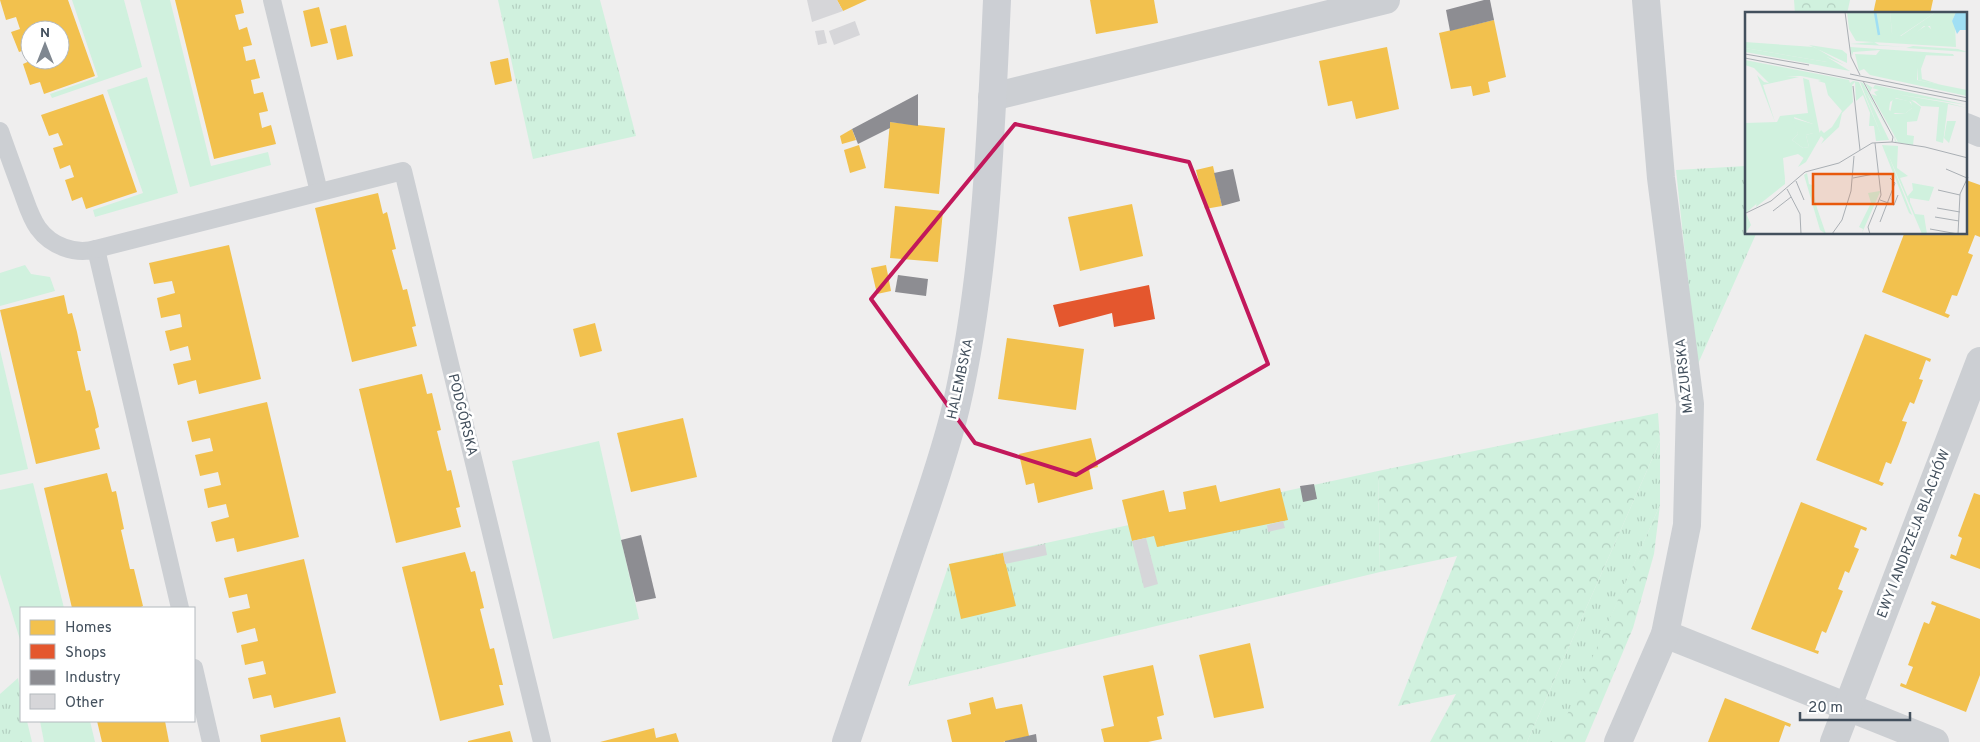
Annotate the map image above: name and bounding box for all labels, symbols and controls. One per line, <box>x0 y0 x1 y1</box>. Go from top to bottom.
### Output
inset map <box>1745 12 1968 235</box>
north arrow <box>20 20 70 70</box>
text: N <box>40 25 50 42</box>
street label: HALEMBSKA <box>944 337 978 421</box>
street label: MAZURSKA <box>1673 338 1697 414</box>
street label: PODGÓRSKA <box>444 372 481 458</box>
street label: EWY I ANDRZEJA BLACHÓW <box>1873 447 1954 621</box>
legend <box>20 607 195 722</box>
text: Homes <box>65 619 112 638</box>
text: Shops <box>65 644 106 663</box>
text: Industry <box>65 669 121 688</box>
scale bar <box>1800 690 1910 722</box>
text: Other <box>65 694 104 713</box>
text: 20 m <box>1808 699 1843 718</box>

